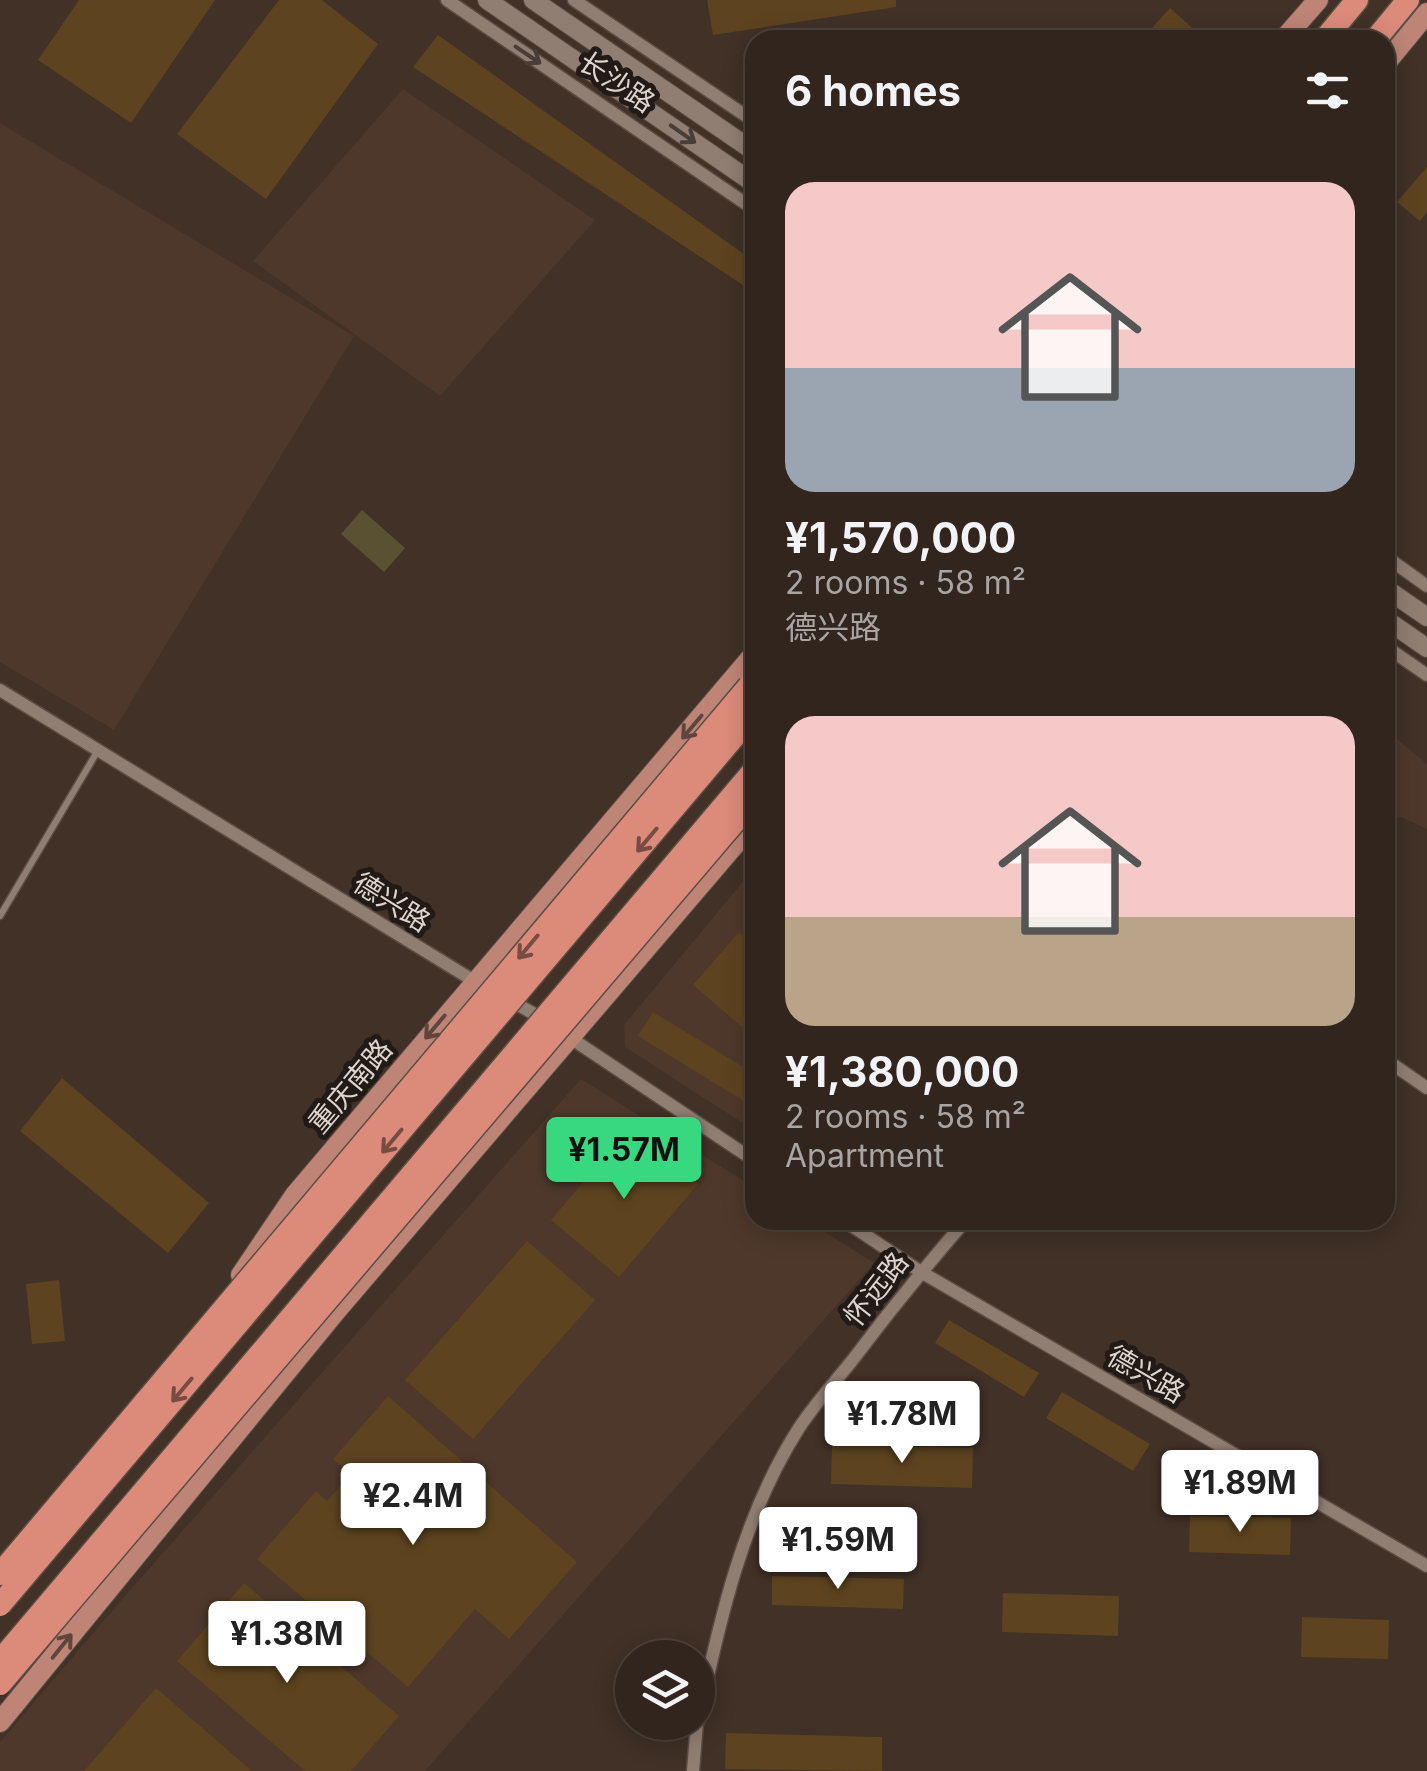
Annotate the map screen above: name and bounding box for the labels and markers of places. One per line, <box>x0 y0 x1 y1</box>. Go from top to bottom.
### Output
pin: ¥1.57M <box>543 1117 705 1202</box>
pin: ¥1.78M <box>821 1381 983 1466</box>
pin: ¥1.89M <box>1159 1450 1321 1535</box>
pin: ¥2.4M <box>343 1463 483 1548</box>
pin: ¥1.59M <box>757 1507 919 1592</box>
pin: ¥1.38M <box>206 1601 368 1686</box>

